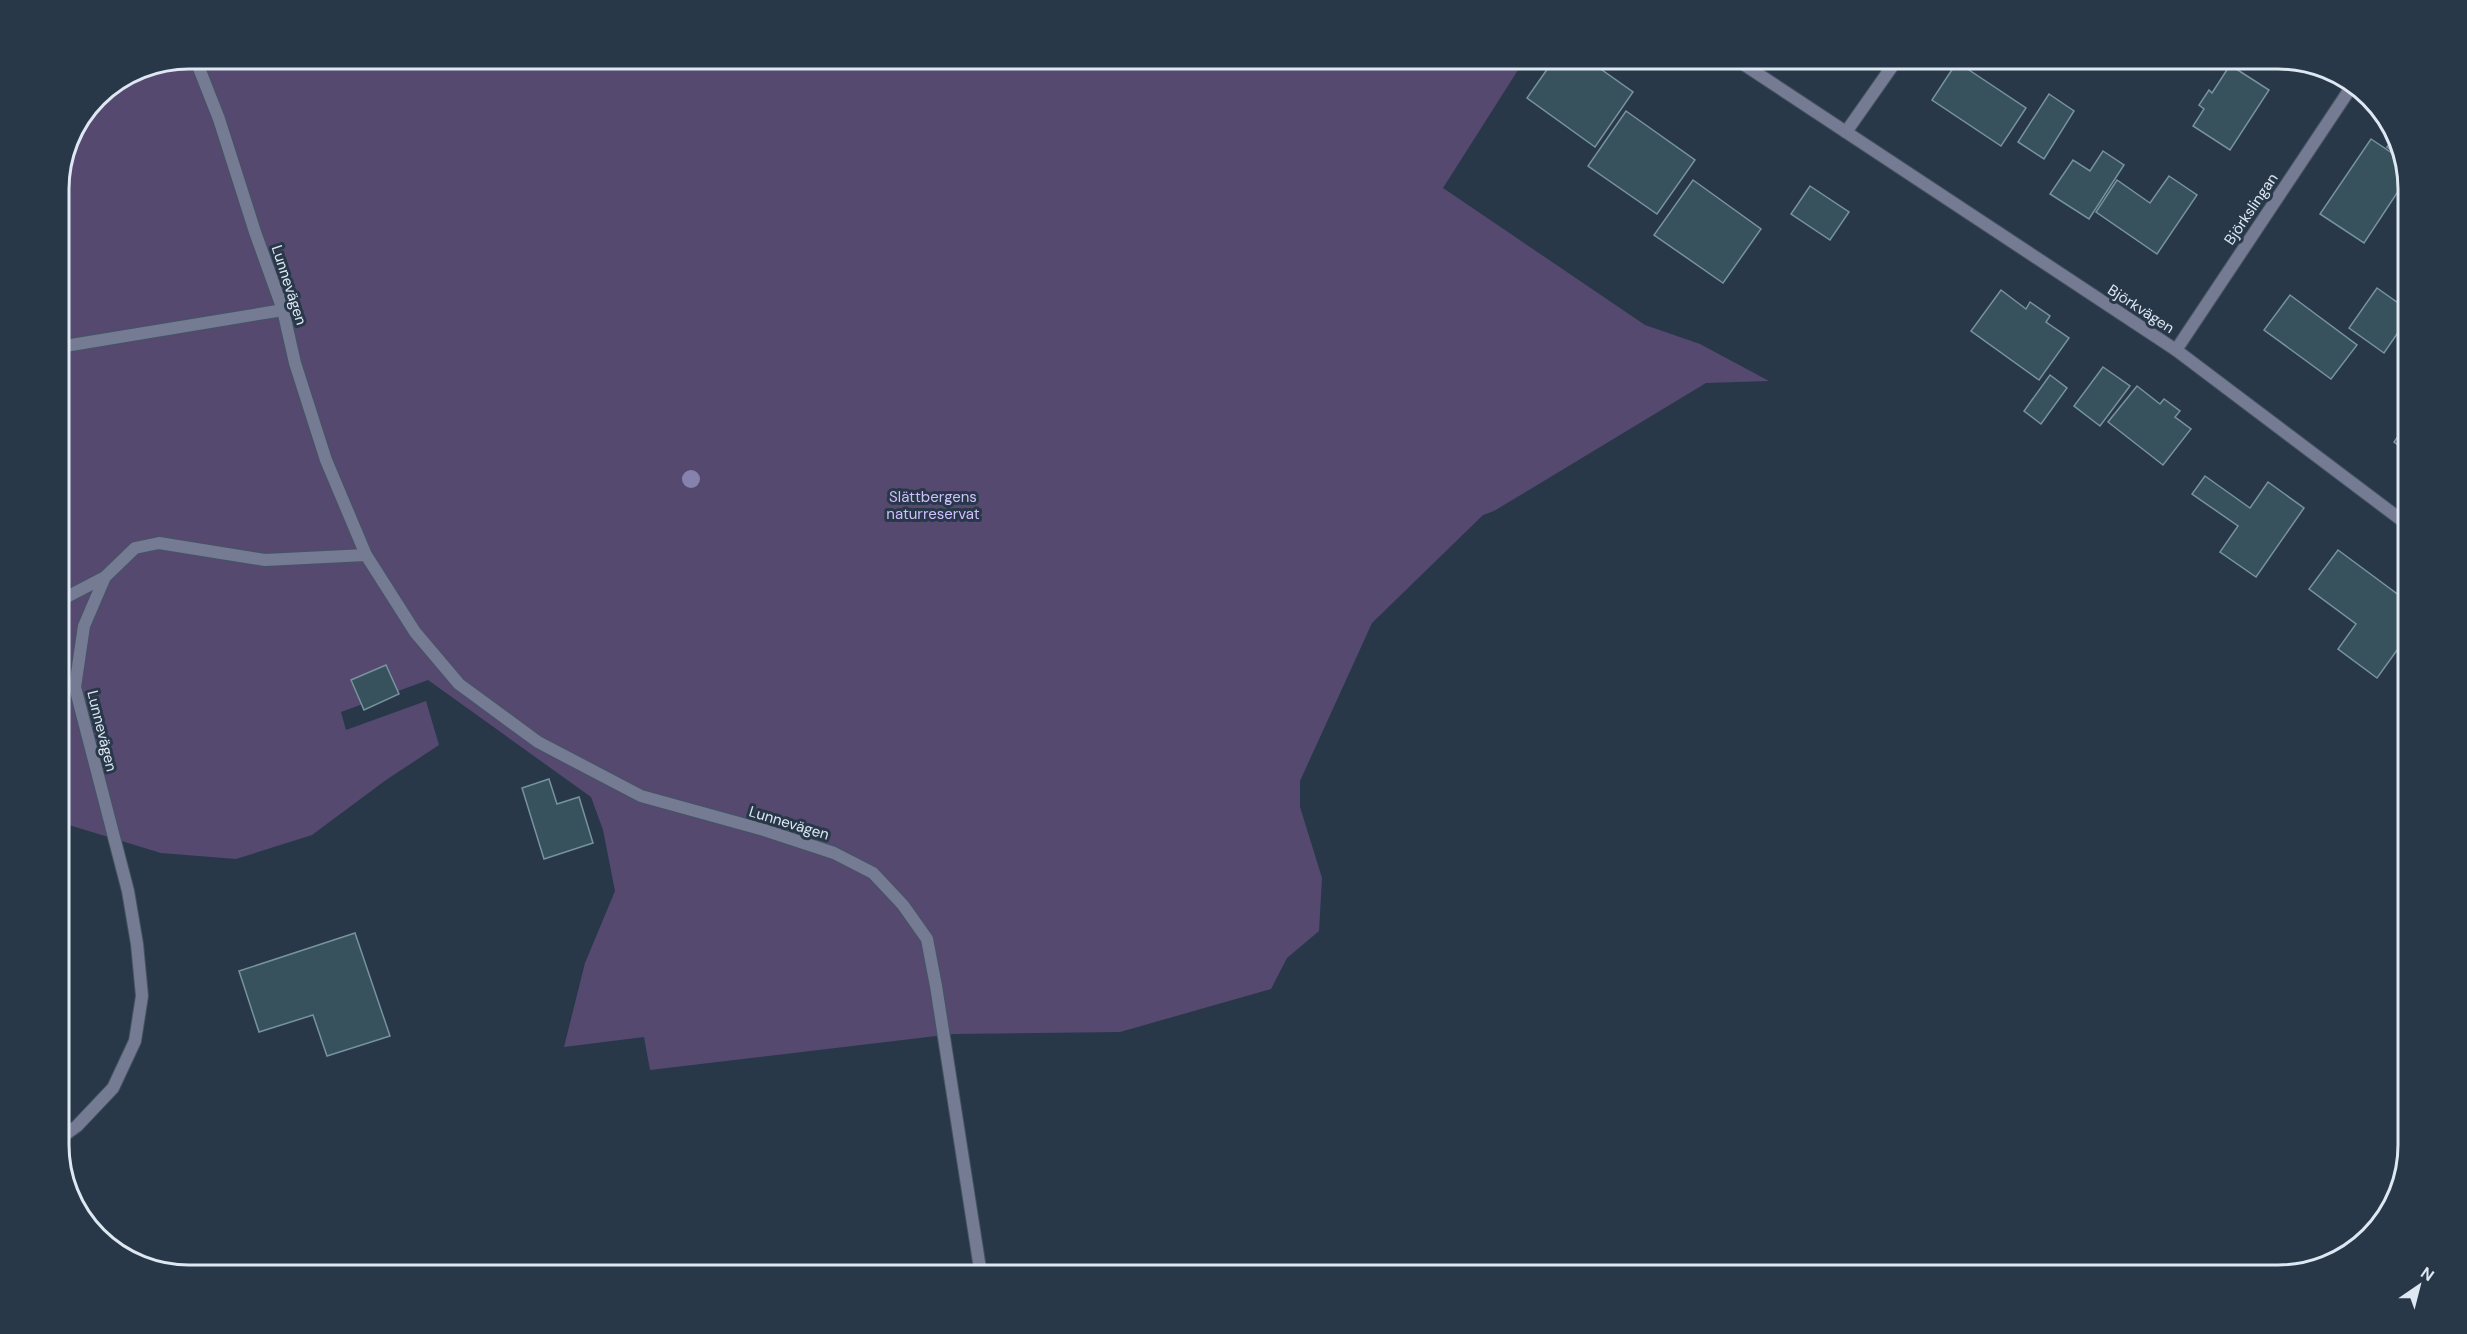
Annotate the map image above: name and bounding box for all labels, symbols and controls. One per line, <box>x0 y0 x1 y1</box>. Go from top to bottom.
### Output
street label: Björkslingan <box>2220 169 2282 249</box>
street label: Lunnevägen <box>267 243 311 327</box>
street label: Björkvägen <box>2104 280 2178 338</box>
park label: Slättbergens naturreservat <box>886 487 980 524</box>
street label: Lunnevägen <box>82 688 122 774</box>
street label: Lunnevägen <box>746 801 832 845</box>
north arrow <box>2389 1256 2449 1316</box>
text: N <box>2417 1262 2438 1286</box>

